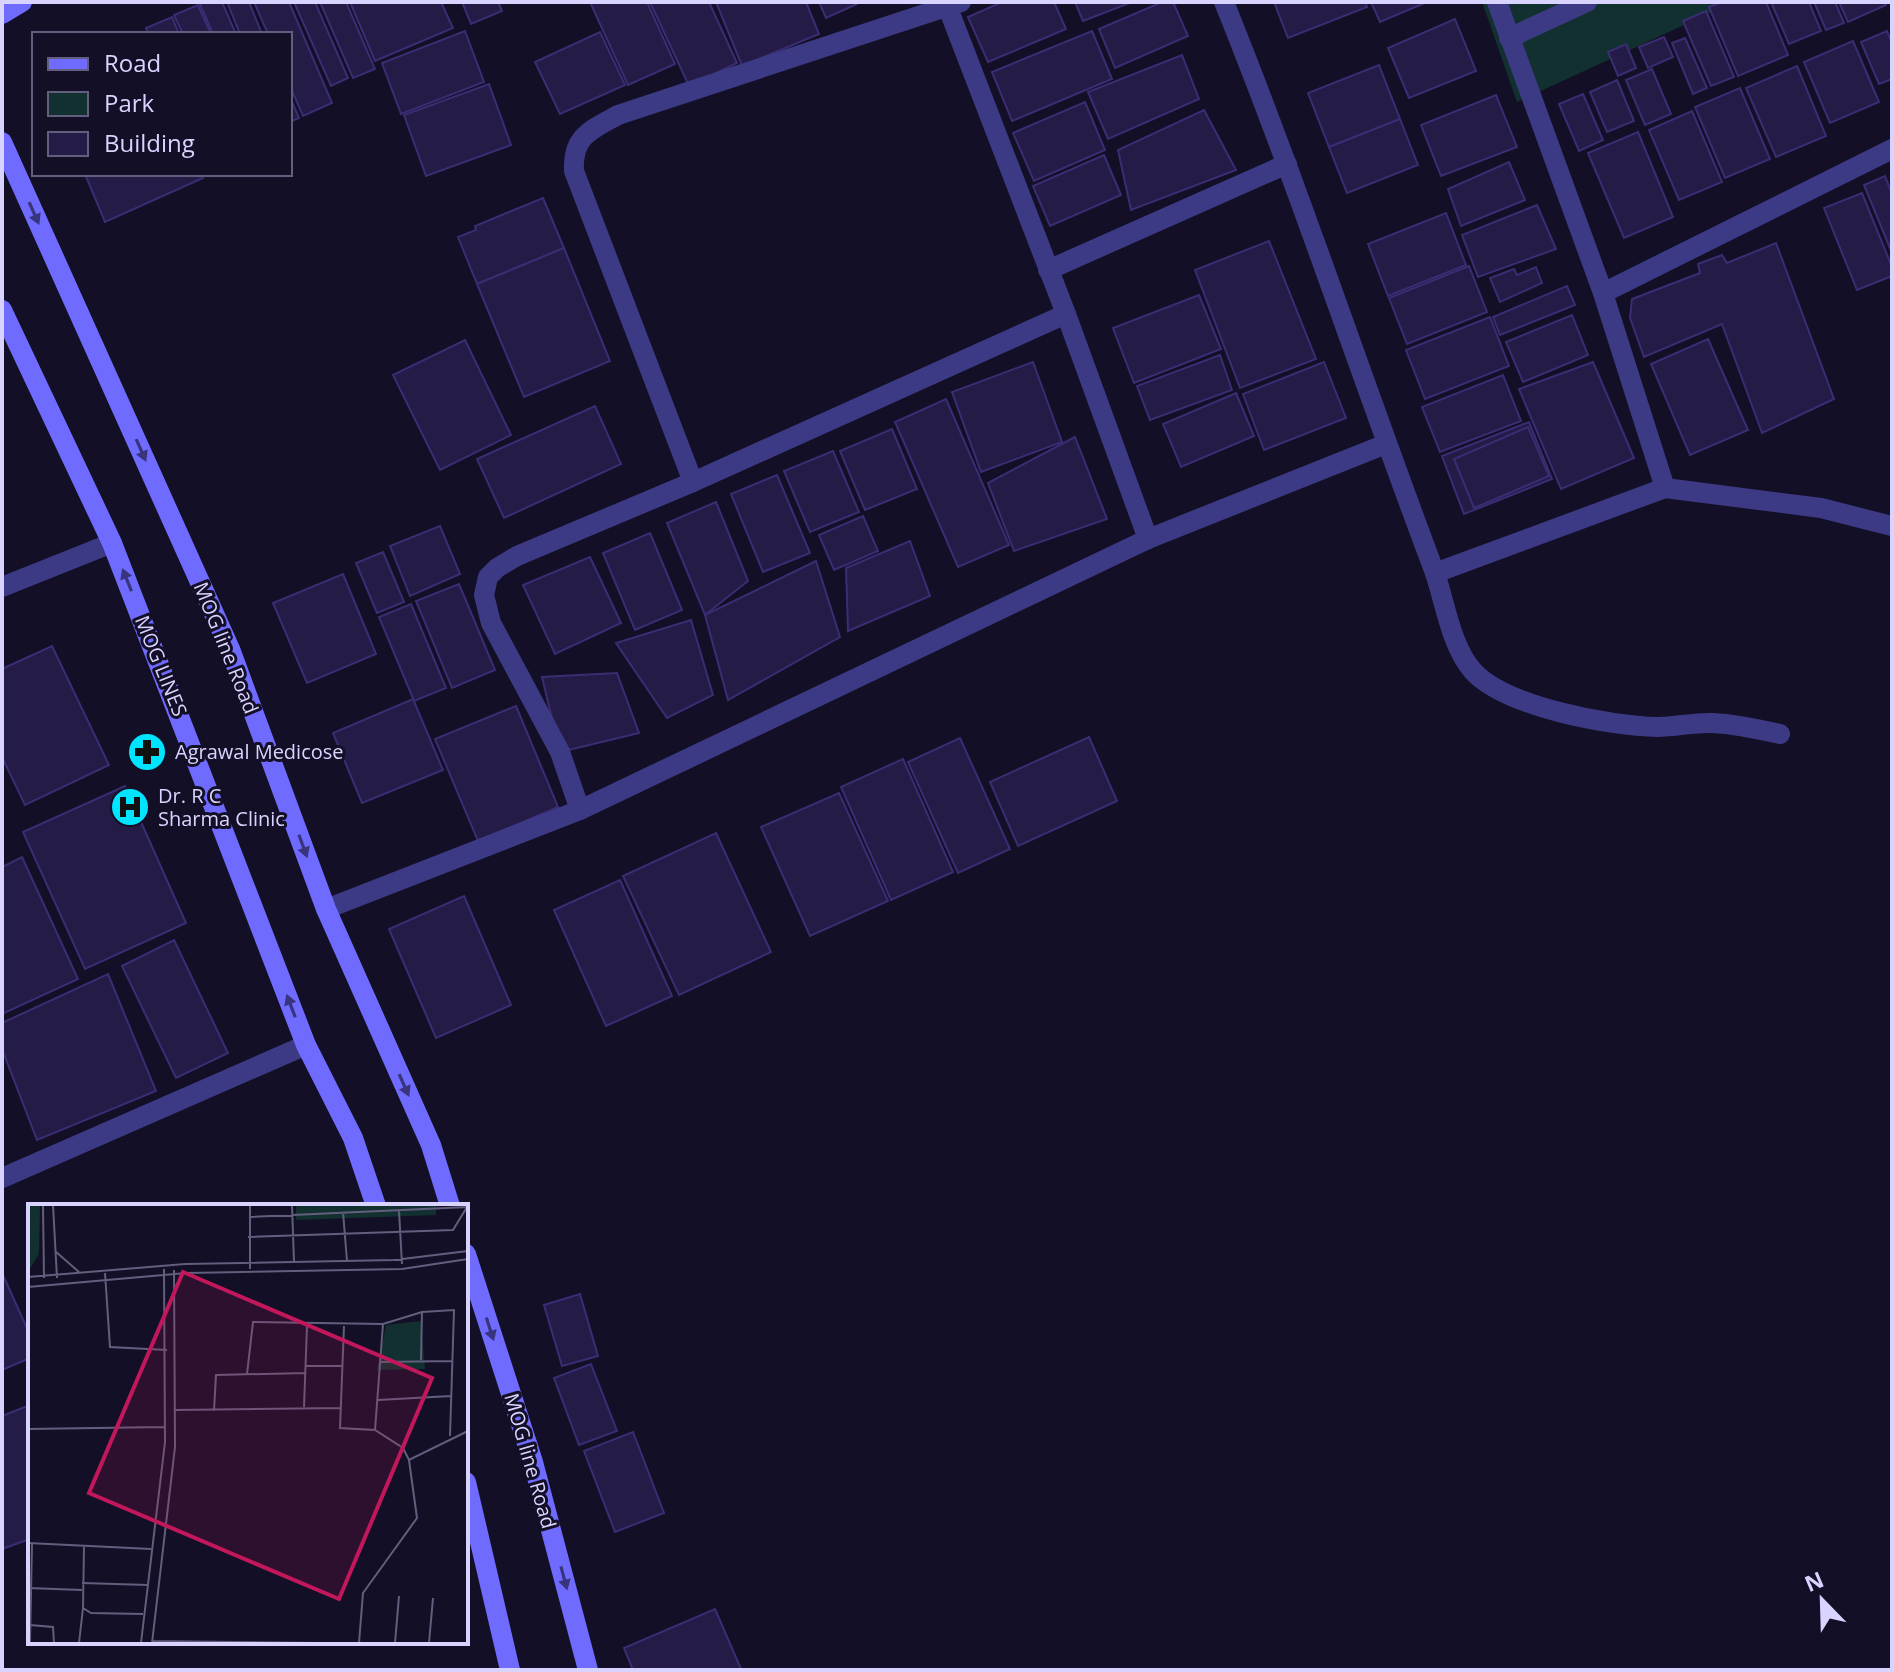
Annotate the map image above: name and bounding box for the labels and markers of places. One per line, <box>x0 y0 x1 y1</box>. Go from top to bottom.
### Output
pharmacy icon: Agrawal Medicose <box>126 731 168 773</box>
place label: Agrawal Medicose <box>175 738 344 765</box>
place label: Dr. R C Sharma Clinic <box>158 782 285 832</box>
hospital icon: Dr. R C Sharma Clinic <box>109 786 151 828</box>

